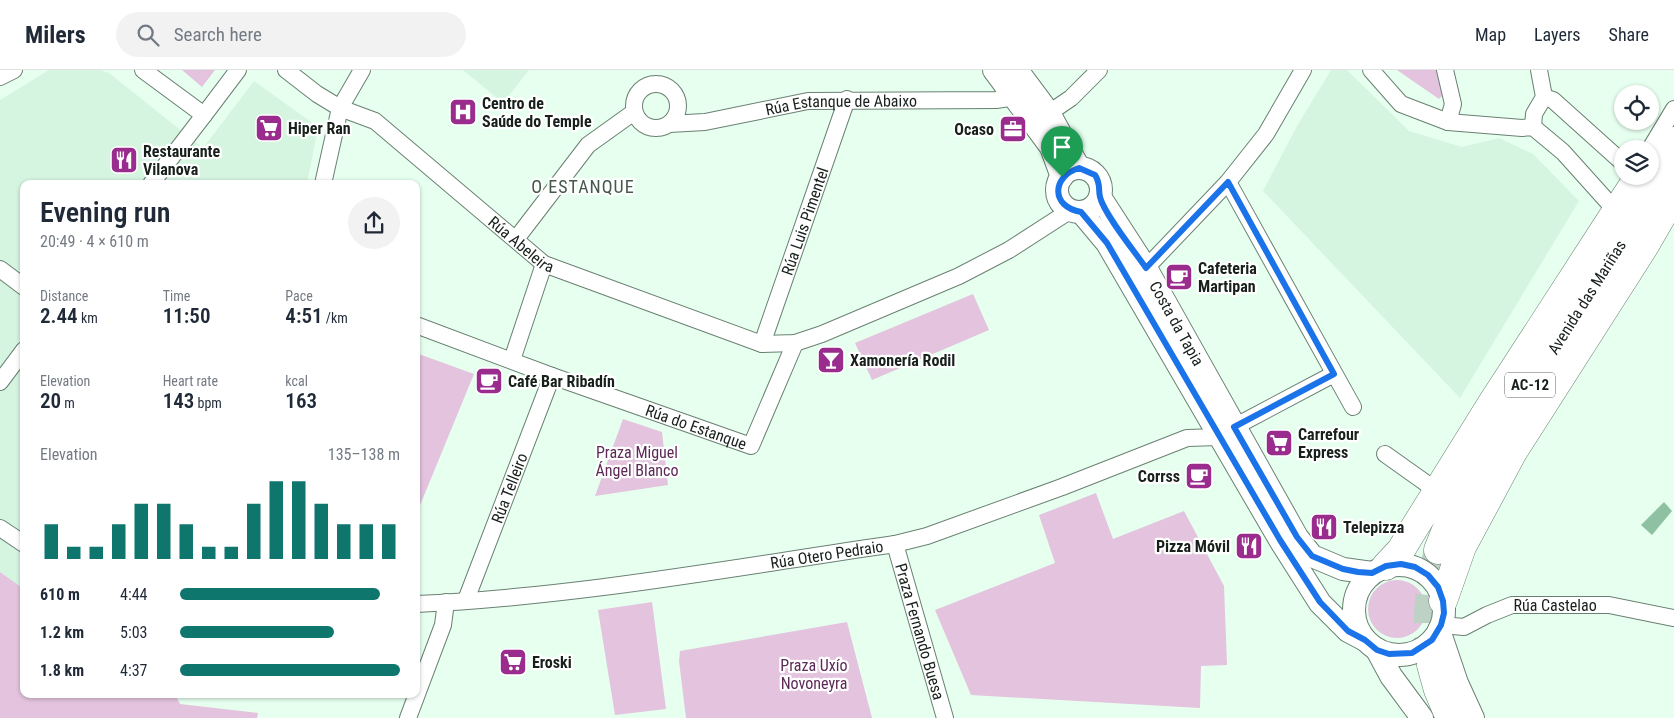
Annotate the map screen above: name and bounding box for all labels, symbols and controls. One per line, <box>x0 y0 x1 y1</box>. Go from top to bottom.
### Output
search box <box>116 12 466 57</box>
text: Milers <box>25 21 86 49</box>
icon: search <box>134 21 162 49</box>
text: Search here <box>174 23 262 46</box>
text: Map <box>1475 24 1506 45</box>
text: Layers <box>1534 24 1581 45</box>
text: Share <box>1609 24 1649 45</box>
map controls <box>1614 85 1659 185</box>
button: locate <box>1614 85 1659 130</box>
street label: Rúa Estanque de Abaixo <box>764 91 917 119</box>
place label: Centro de Saúde do Temple <box>482 94 592 131</box>
hospital icon: Centro de Saúde do Temple <box>448 97 478 127</box>
supermarket icon: Hiper Ran <box>254 113 284 143</box>
office icon: Ocaso <box>998 114 1028 144</box>
place label: Hiper Ran <box>288 119 351 138</box>
place label: Ocaso <box>954 120 994 139</box>
pin <box>1041 126 1083 177</box>
icon: arrive <box>1048 133 1076 161</box>
button: layers <box>1614 140 1659 185</box>
place label: Restaurante Vilanova <box>143 142 220 179</box>
restaurant icon: Restaurante Vilanova <box>109 145 139 175</box>
street label: Rúa Luis Pimentel <box>778 165 833 278</box>
district label: O ESTANQUE <box>531 176 635 197</box>
text: Evening run <box>40 196 170 229</box>
button: share <box>348 197 400 249</box>
street label: Rúa Abeleira <box>484 212 556 277</box>
text: 20:49 · 4 × 610 m <box>40 232 149 251</box>
street label: Avenida das Mariñas <box>1544 237 1630 358</box>
place label: Cafeteria Martipan <box>1198 259 1257 296</box>
cafe icon: Cafeteria Martipan <box>1164 262 1194 292</box>
street label: Costa da Tapia <box>1145 278 1208 369</box>
text: Distance <box>40 288 88 304</box>
text: Time <box>163 288 190 304</box>
text: Pace <box>285 288 313 304</box>
text: 2.44 <box>40 304 78 328</box>
text: 11:50 <box>163 304 210 328</box>
text: 4:51 <box>285 304 323 328</box>
text: km <box>78 310 98 326</box>
text: /km <box>323 310 348 326</box>
bar icon: Xamonería Rodil <box>816 345 846 375</box>
place label: Xamonería Rodil <box>850 351 955 370</box>
cafe icon: Café Bar Ribadín <box>474 366 504 396</box>
place label: Café Bar Ribadín <box>508 372 615 391</box>
road number: AC-12 <box>1505 372 1555 398</box>
text: Elevation <box>40 373 90 389</box>
text: Heart rate <box>163 373 218 389</box>
text: kcal <box>285 373 308 389</box>
text: 20 <box>40 389 61 413</box>
text: 143 <box>163 389 194 413</box>
text: 163 <box>285 389 317 413</box>
text: m <box>61 395 75 411</box>
text: bpm <box>194 395 222 411</box>
street label: Rúa do Estanque <box>643 401 749 454</box>
place label: Carrefour Express <box>1298 425 1359 462</box>
supermarket icon: Carrefour Express <box>1264 428 1294 458</box>
park label: Praza Miguel Ángel Blanco <box>596 443 678 480</box>
text: Elevation <box>40 445 98 464</box>
text: 135–138 m <box>328 445 400 464</box>
street label: Rúa Telleiro <box>487 450 532 526</box>
cafe icon: Corrss <box>1184 461 1214 491</box>
place label: Corrss <box>1138 467 1180 486</box>
restaurant icon: Telepizza <box>1309 512 1339 542</box>
place label: Telepizza <box>1343 518 1405 537</box>
restaurant icon: Pizza Móvil <box>1234 531 1264 561</box>
street label: Rúa Otero Pedraio <box>769 537 885 573</box>
place label: Pizza Móvil <box>1156 537 1230 556</box>
street label: Praza Fernando Buesa <box>891 561 948 702</box>
text: 610 m <box>40 585 80 604</box>
text: 4:44 <box>120 585 147 604</box>
street label: Rúa Castelao <box>1513 596 1597 615</box>
text: 1.2 km <box>40 623 84 642</box>
text: 5:03 <box>120 623 147 642</box>
supermarket icon: Eroski <box>498 647 528 677</box>
place label: Eroski <box>532 653 572 672</box>
park label: Praza Uxío Novoneyra <box>780 656 848 693</box>
text: 1.8 km <box>40 661 84 680</box>
text: 4:37 <box>120 661 147 680</box>

